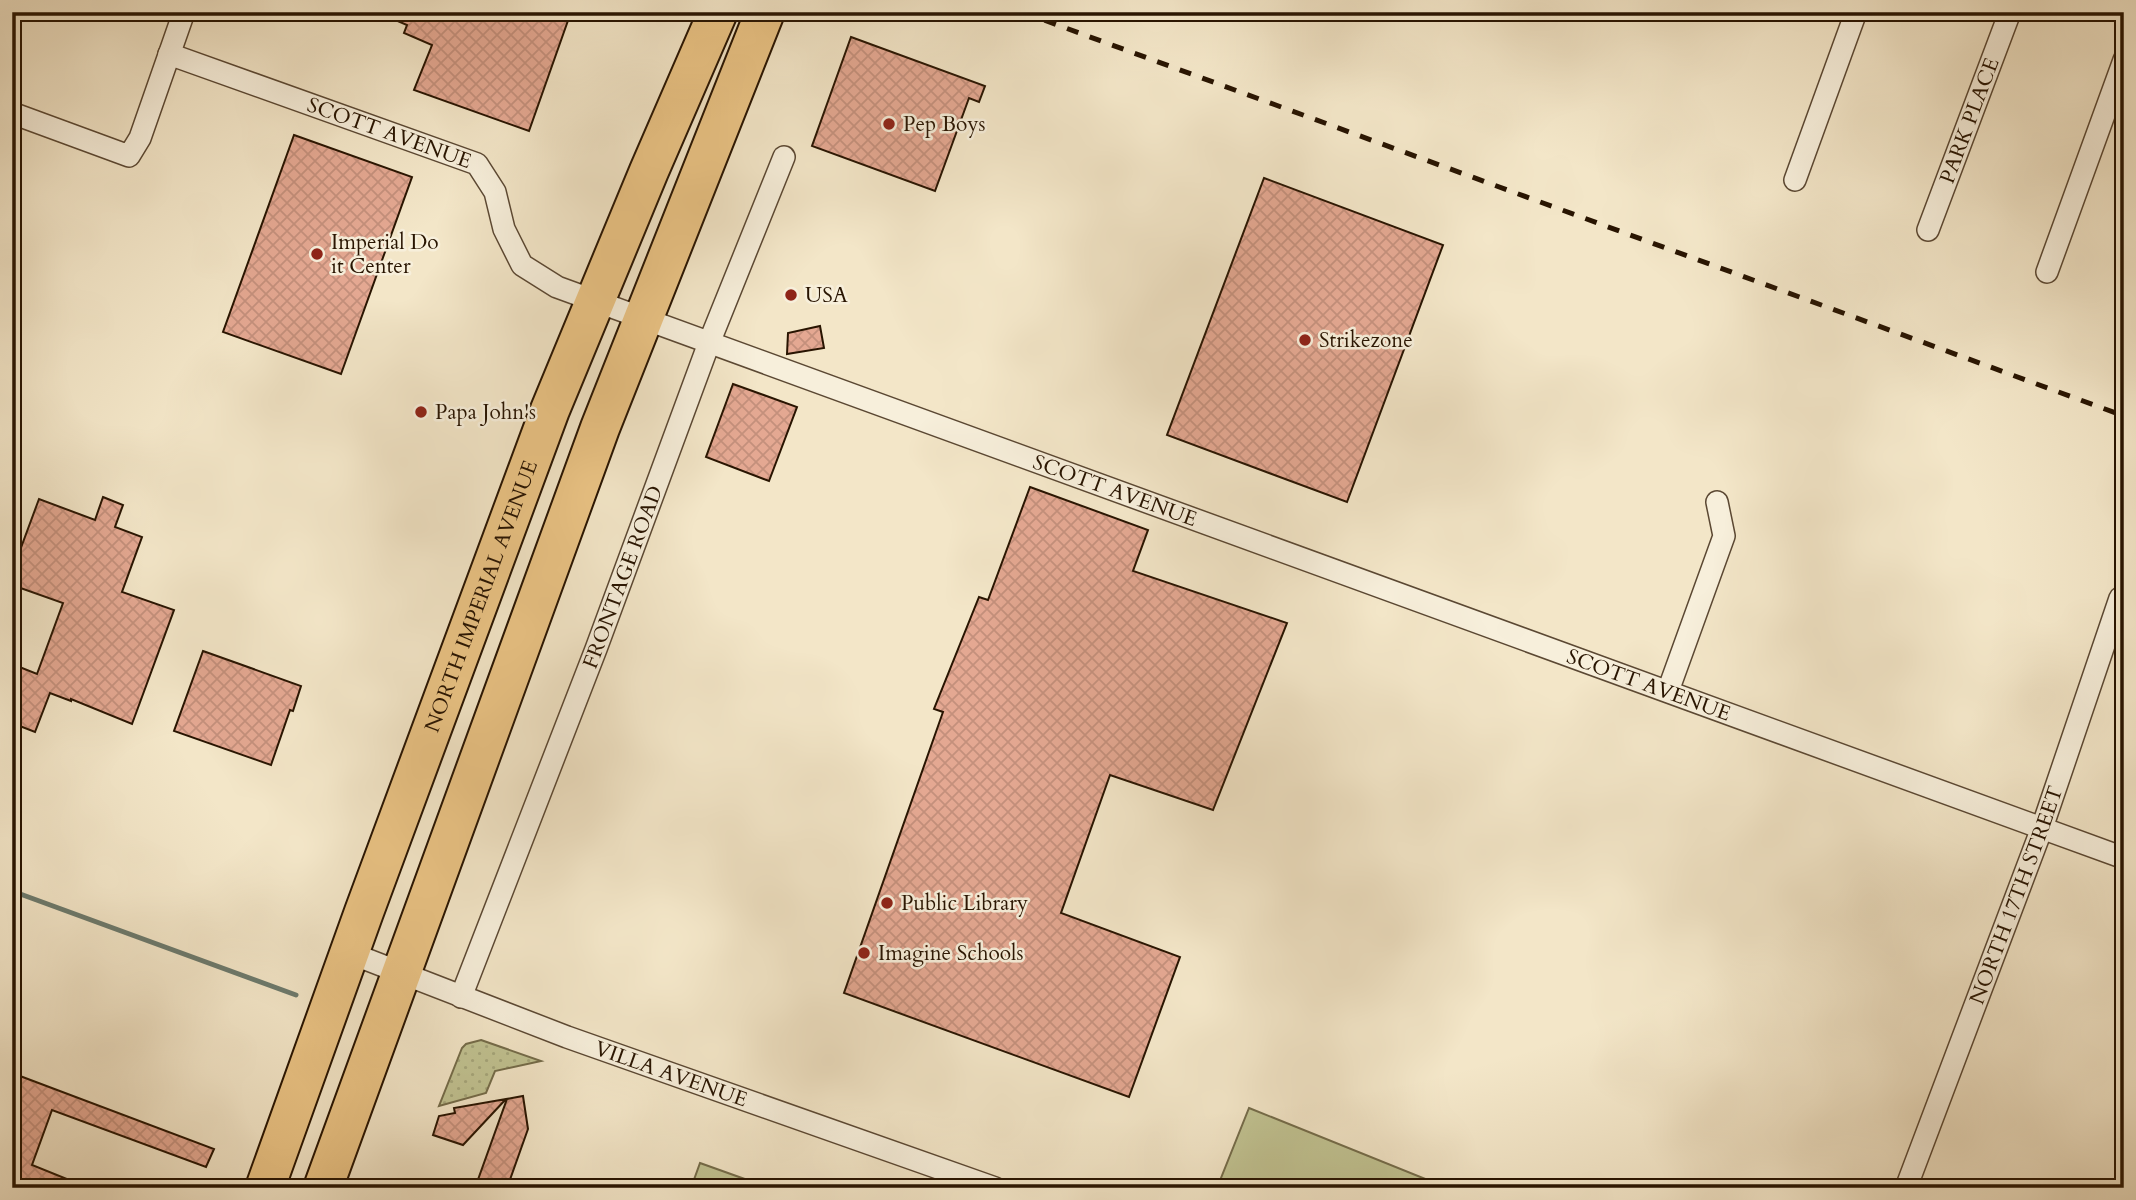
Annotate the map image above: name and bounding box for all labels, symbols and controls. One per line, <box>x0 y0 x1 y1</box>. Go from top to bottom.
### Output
street label: PARK PLACE <box>1932 53 2006 188</box>
street label: SCOTT AVENUE <box>303 90 476 175</box>
place label: Pep Boys <box>903 110 986 139</box>
marker: Pep Boys <box>881 116 897 132</box>
place label: Imperial Do it Center <box>331 228 439 281</box>
marker: Imperial Do it Center <box>309 246 325 262</box>
place label: USA <box>805 281 848 310</box>
marker: USA <box>783 287 799 303</box>
place label: Strikezone <box>1319 326 1413 355</box>
marker: Strikezone <box>1297 332 1313 348</box>
place label: Papa John's <box>435 398 536 427</box>
marker: Papa John's <box>413 404 429 420</box>
street label: SCOTT AVENUE <box>1029 447 1201 534</box>
street label: NORTH IMPERIAL AVENUE <box>417 456 545 736</box>
street label: FRONTAGE ROAD <box>575 482 670 673</box>
street label: SCOTT AVENUE <box>1563 642 1735 728</box>
street label: NORTH 17TH STREET <box>1962 782 2070 1008</box>
place label: Public Library <box>901 889 1028 918</box>
marker: Public Library <box>879 895 895 911</box>
place label: Imagine Schools <box>878 939 1023 968</box>
marker: Imagine Schools <box>856 945 872 961</box>
street label: VILLA AVENUE <box>591 1033 751 1114</box>

